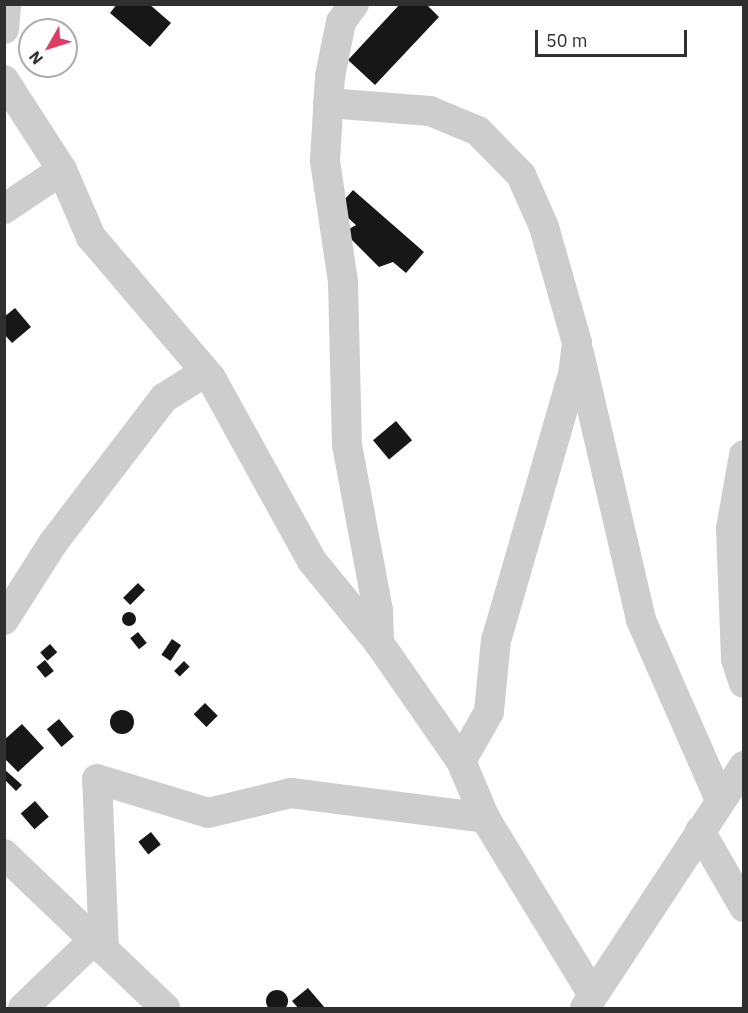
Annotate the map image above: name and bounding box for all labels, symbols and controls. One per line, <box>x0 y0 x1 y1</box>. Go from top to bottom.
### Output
north arrow <box>18 18 78 78</box>
scale bar <box>538 18 690 56</box>
text: 50 m <box>546 29 588 52</box>
text: N <box>24 47 47 69</box>

